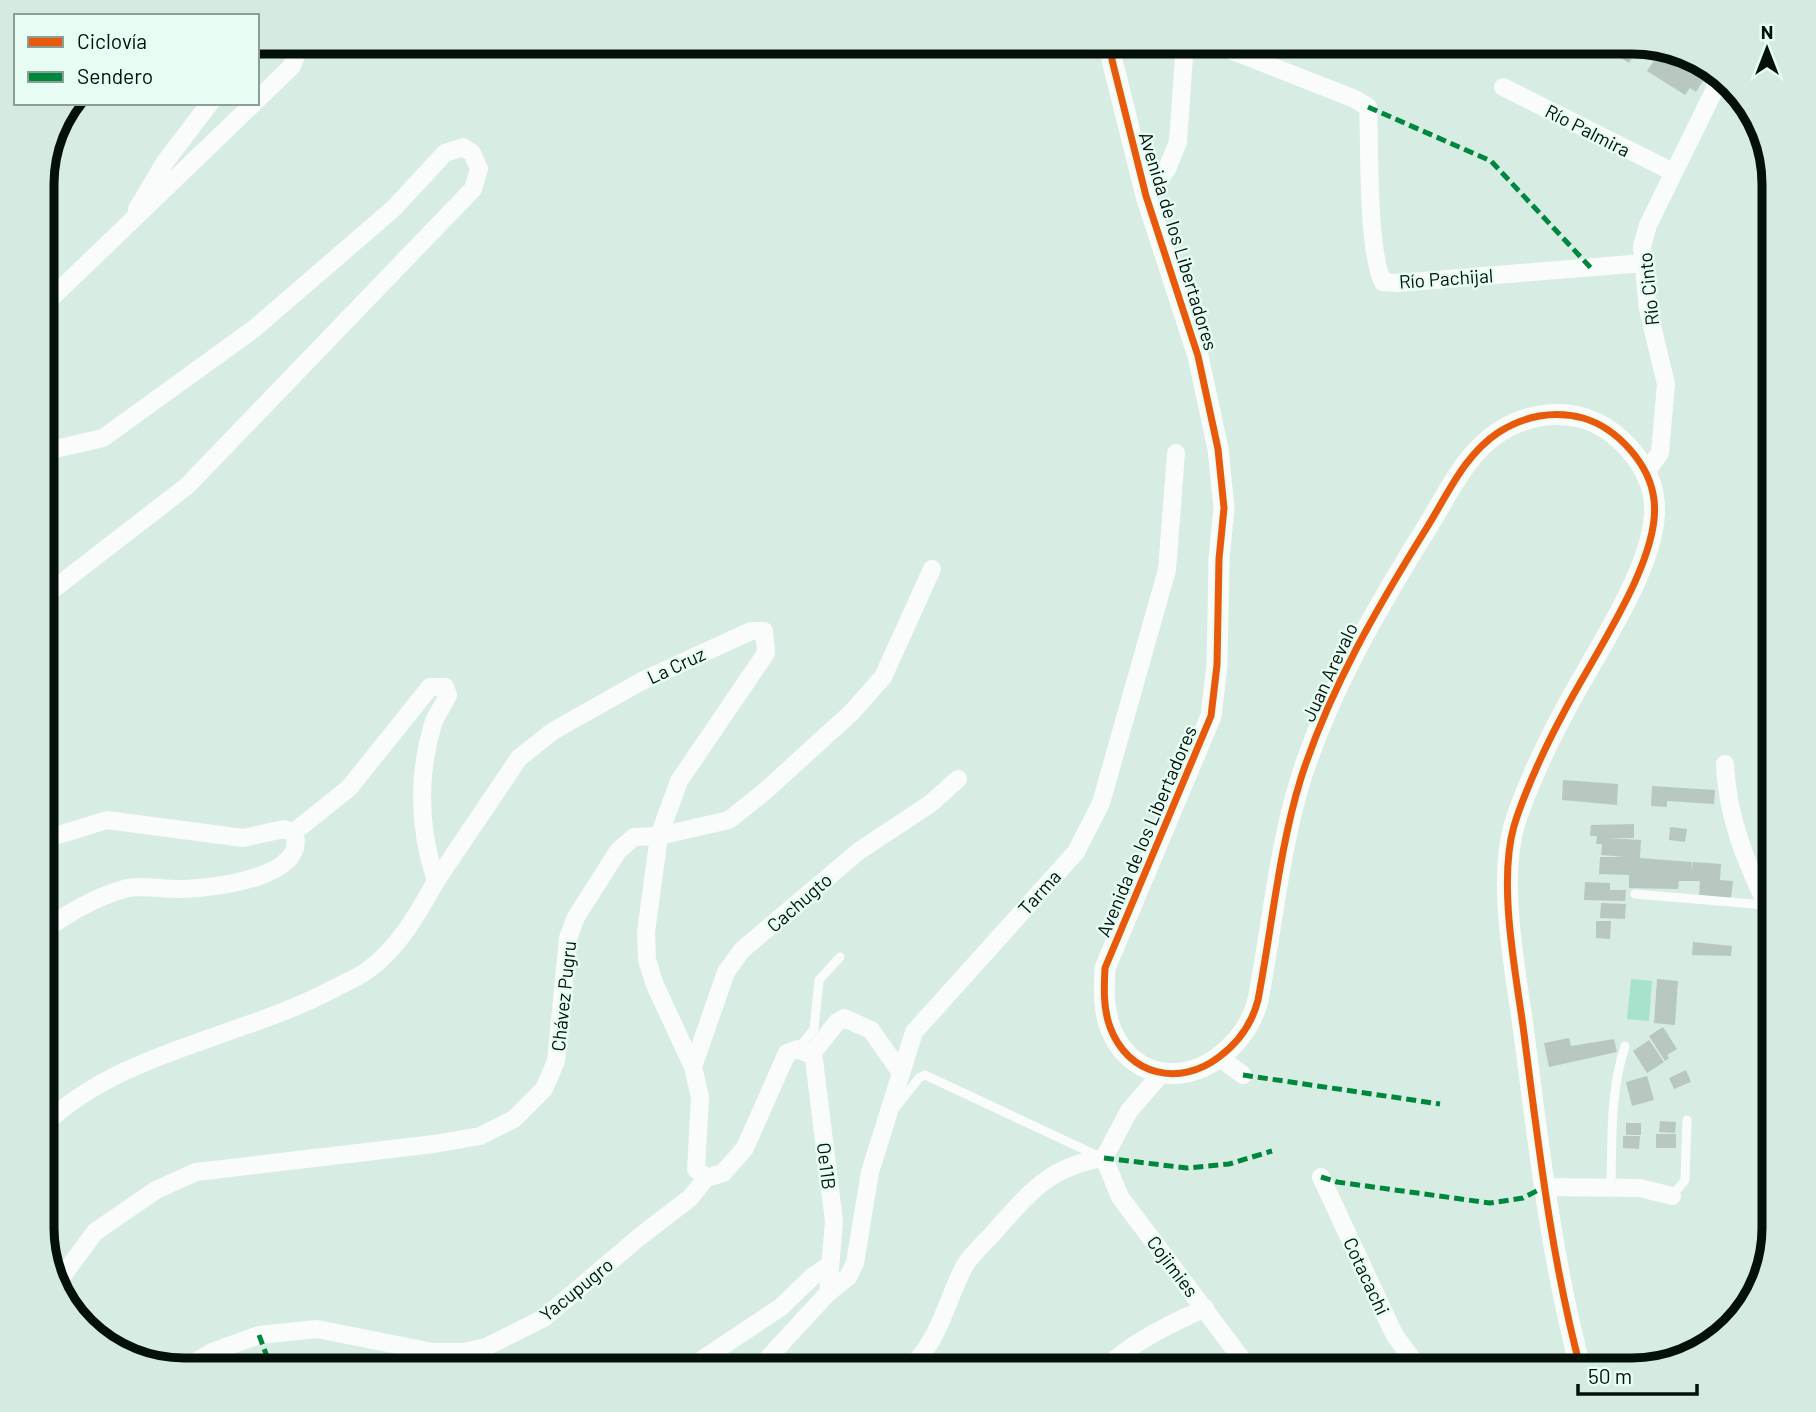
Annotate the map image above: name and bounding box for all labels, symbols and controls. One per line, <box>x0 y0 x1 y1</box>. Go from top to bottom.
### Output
legend <box>14 14 259 105</box>
north arrow <box>1732 14 1802 84</box>
text: N <box>1761 20 1773 43</box>
text: Ciclovía <box>77 28 147 53</box>
text: Sendero <box>77 63 153 88</box>
street label: Río Palmira <box>1542 99 1634 161</box>
street label: Avenida de los Libertadores <box>1135 129 1223 353</box>
street label: Río Cinto <box>1633 251 1663 327</box>
street label: Río Pachijal <box>1398 263 1494 293</box>
street label: Juan Arevalo <box>1296 619 1362 725</box>
street label: La Cruz <box>643 642 709 688</box>
street label: Avenida de los Libertadores <box>1091 722 1201 940</box>
street label: Tarma <box>1013 865 1065 919</box>
street label: Cachugto <box>762 868 836 936</box>
street label: Chávez Pugru <box>546 940 580 1052</box>
street label: Oe11B <box>813 1141 841 1191</box>
street label: Cojimies <box>1142 1231 1204 1301</box>
street label: Cotacachi <box>1339 1234 1395 1318</box>
street label: Yacupugro <box>535 1252 617 1326</box>
scale bar <box>1578 1352 1697 1396</box>
text: 50 m <box>1588 1363 1632 1388</box>

